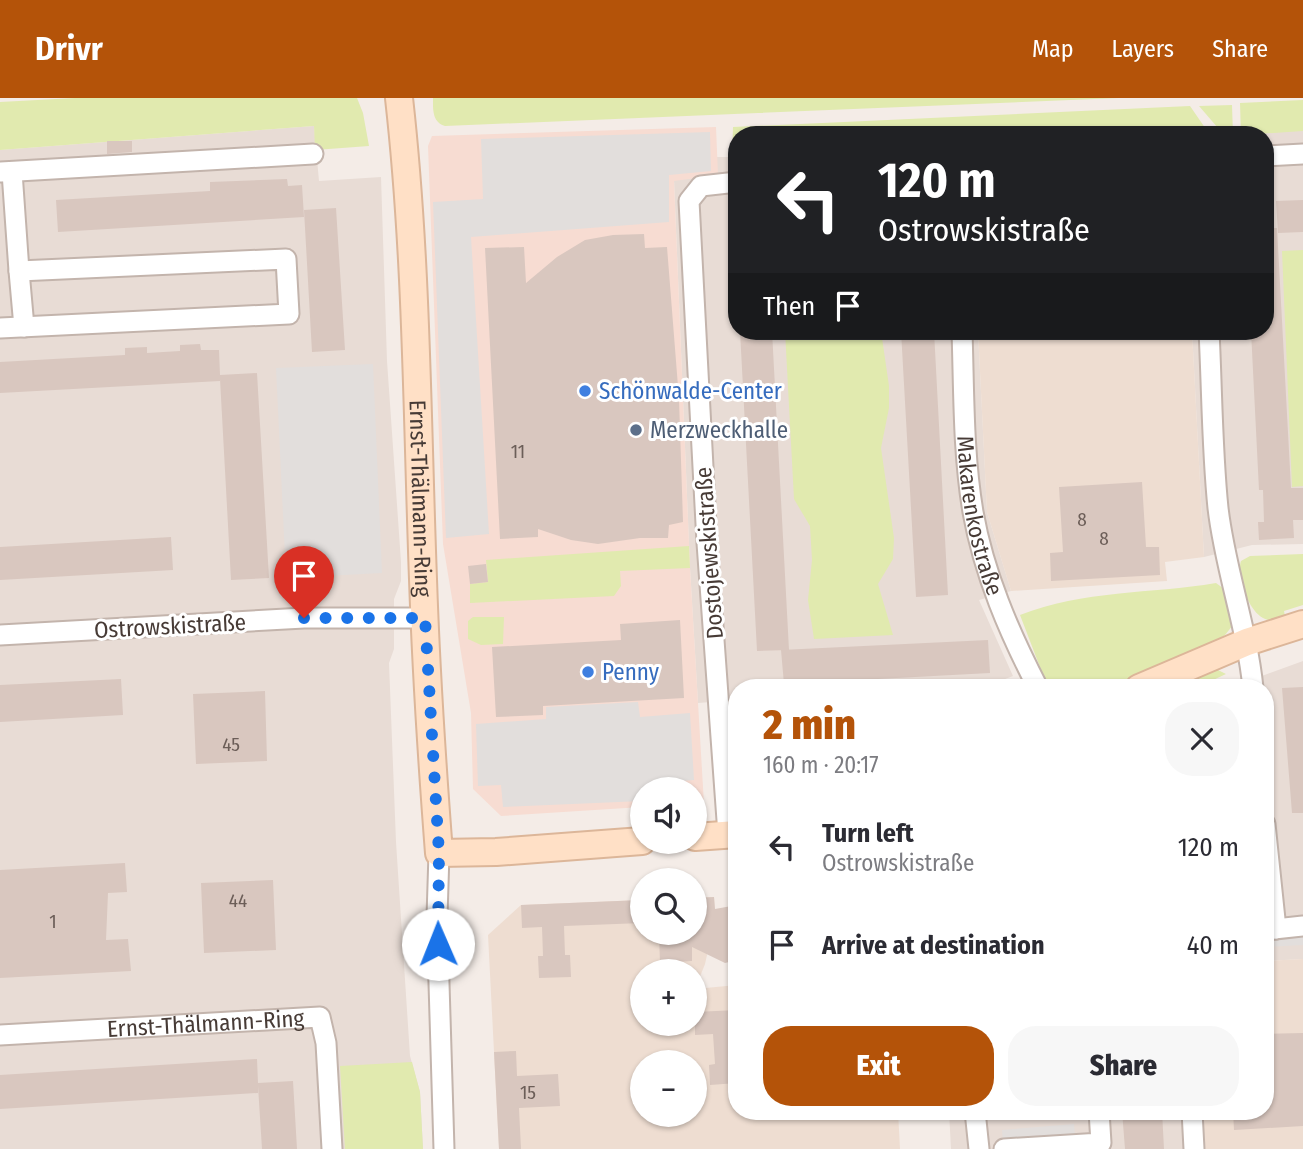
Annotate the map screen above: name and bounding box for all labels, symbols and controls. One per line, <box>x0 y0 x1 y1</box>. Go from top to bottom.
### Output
text: Drivr <box>35 29 103 69</box>
text: Map <box>1032 35 1074 63</box>
text: Layers <box>1112 35 1174 63</box>
text: Share <box>1212 35 1268 63</box>
text: 120 m <box>878 151 996 210</box>
icon: left <box>763 154 854 245</box>
text: Ostrowskistraße <box>878 211 1090 249</box>
icon: arrive <box>829 287 867 325</box>
text: Then <box>763 291 815 322</box>
place label: Schönwalde-Center <box>599 377 782 405</box>
marker: Schönwalde-Center <box>577 383 593 399</box>
street label: Ernst-Thälmann-Ring <box>404 399 438 598</box>
place label: Merzweckhalle <box>650 416 788 444</box>
marker: Merzweckhalle <box>628 422 644 438</box>
street label: Makarenkostraße <box>951 435 1009 599</box>
house number: 11 <box>511 440 525 463</box>
street label: Dostojewskistraße <box>689 466 729 640</box>
house number: 8 <box>1077 508 1087 531</box>
house number: 8 <box>1099 527 1109 550</box>
pin <box>274 546 334 618</box>
icon: arrive <box>285 557 323 595</box>
street label: Ostrowskistraße <box>93 608 247 644</box>
place label: Penny <box>602 658 660 686</box>
marker: Penny <box>580 664 596 680</box>
text: 2 min <box>763 700 856 750</box>
button: close <box>1165 702 1239 776</box>
house number: 45 <box>222 733 240 756</box>
text: 160 m · 20:17 <box>763 751 878 779</box>
map controls <box>630 777 707 1127</box>
button: sound <box>630 777 707 854</box>
text: Turn left <box>822 818 914 849</box>
icon: left <box>763 828 801 866</box>
text: 120 m <box>1178 832 1239 863</box>
text: Ostrowskistraße <box>822 849 974 877</box>
button: search <box>630 868 707 945</box>
house number: 44 <box>229 889 247 912</box>
position arrow <box>401 907 475 981</box>
house number: 1 <box>49 910 57 933</box>
icon: arrive <box>763 926 801 964</box>
text: Arrive at destination <box>822 930 1045 961</box>
text: 40 m <box>1187 930 1239 961</box>
button: + <box>630 959 707 1036</box>
street label: Ernst-Thälmann-Ring <box>106 1004 305 1043</box>
button: Exit <box>763 1026 994 1106</box>
button: Share <box>1008 1026 1239 1106</box>
button: − <box>630 1050 707 1127</box>
house number: 15 <box>520 1081 536 1104</box>

